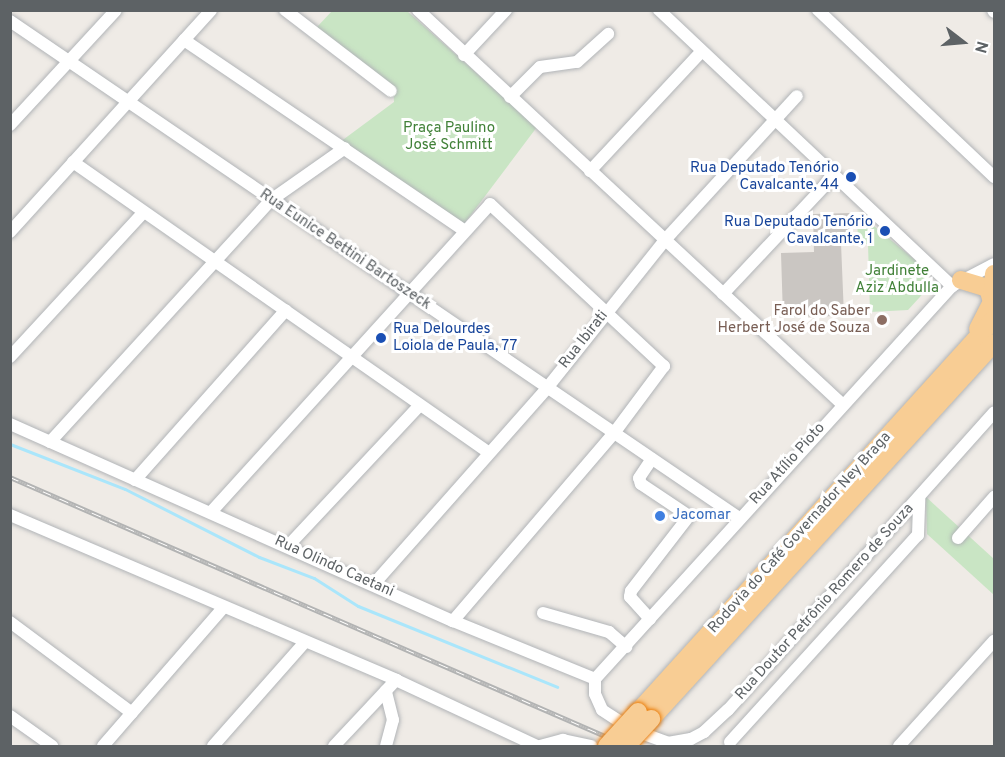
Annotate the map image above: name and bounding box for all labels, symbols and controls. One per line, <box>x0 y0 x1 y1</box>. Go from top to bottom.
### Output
north arrow <box>933 12 993 72</box>
text: N <box>969 39 992 55</box>
park label: Praça Paulino José Schmitt <box>403 119 495 154</box>
place label: Rua Deputado Tenório Cavalcante, 44 <box>690 159 839 194</box>
marker: Rua Deputado Tenório Cavalcante, 44 <box>844 170 858 184</box>
street label: Rua Eunice Bettini Bartoszeck <box>256 186 434 314</box>
place label: Rua Deputado Tenório Cavalcante, 1 <box>724 213 873 248</box>
marker: Rua Deputado Tenório Cavalcante, 1 <box>878 224 892 238</box>
park label: Jardinete Aziz Abdulla <box>855 262 939 297</box>
place label: Farol do Saber Herbert José de Souza <box>717 302 870 337</box>
street label: Rua Ibirati <box>556 307 612 373</box>
marker: Farol do Saber Herbert José de Souza <box>875 313 889 327</box>
place label: Rua Delourdes Loiola de Paula, 77 <box>393 320 518 355</box>
marker: Rua Delourdes Loiola de Paula, 77 <box>374 331 388 345</box>
street label: Rua Atílio Pioto <box>746 419 830 509</box>
street label: Rodovia do Café Governador Ney Braga <box>705 429 895 637</box>
street label: Rua Doutor Petrônio Romero de Souza <box>732 500 918 704</box>
place label: Jacomar <box>672 507 731 525</box>
marker: Jacomar <box>653 509 667 523</box>
street label: Rua Olindo Caetani <box>271 533 397 601</box>

